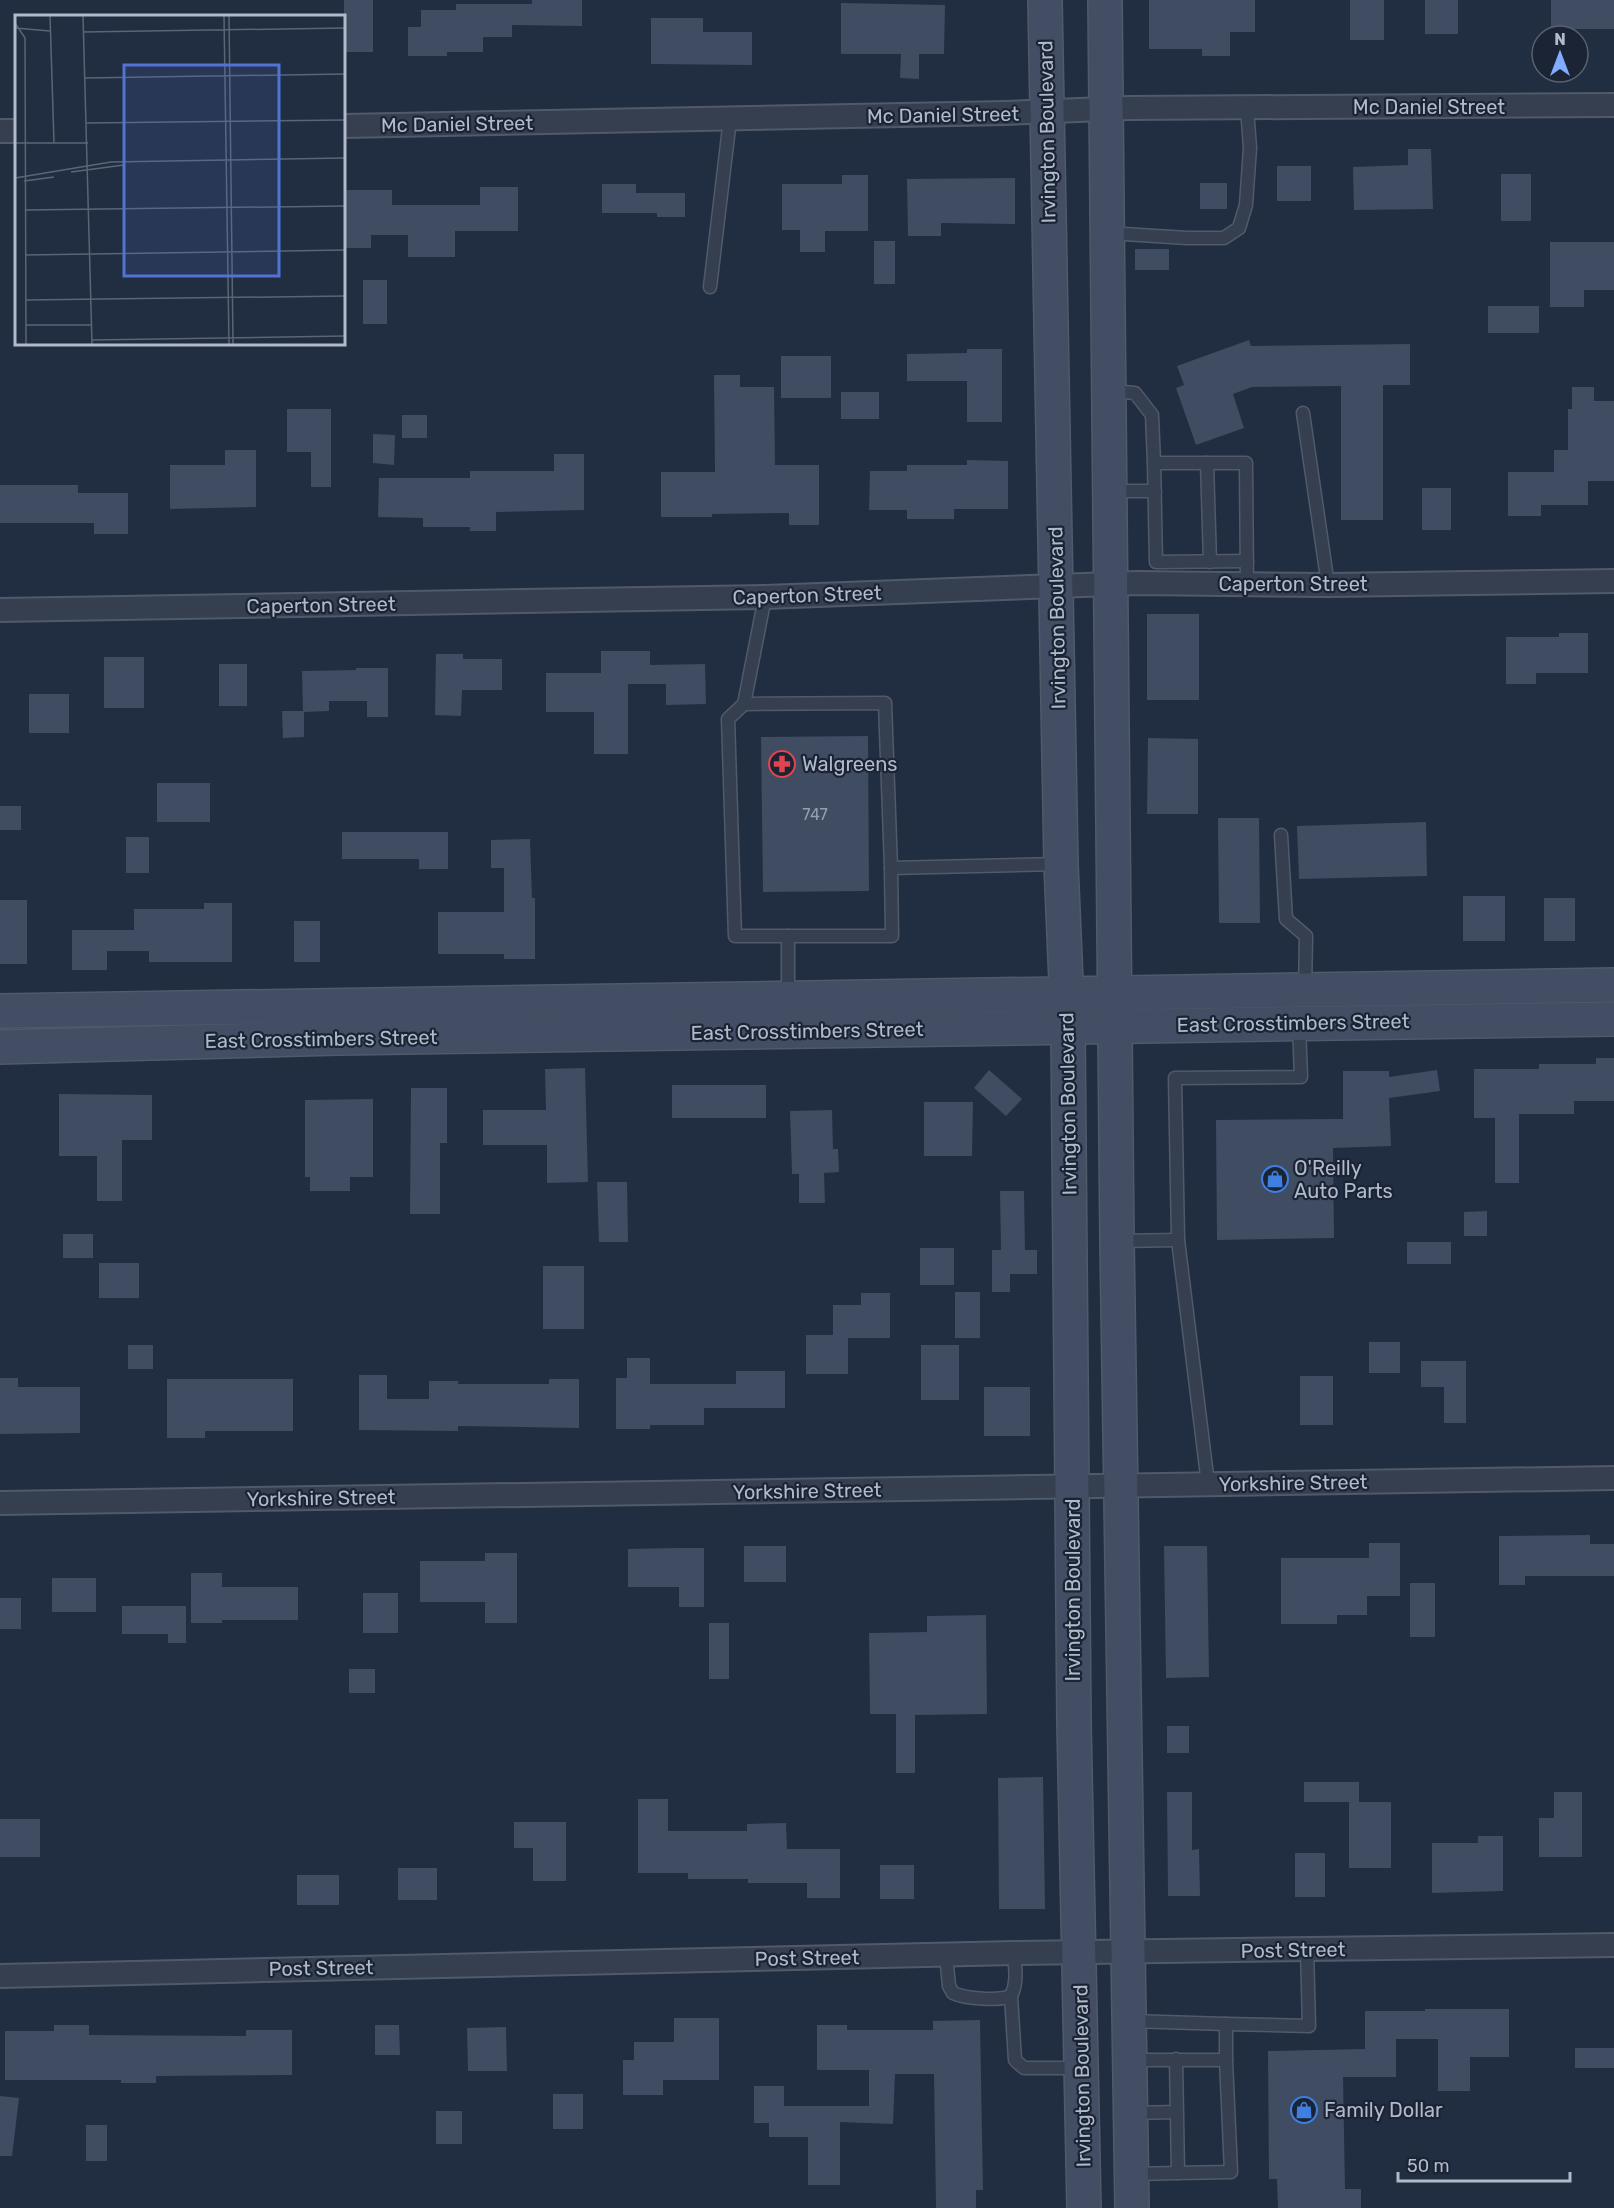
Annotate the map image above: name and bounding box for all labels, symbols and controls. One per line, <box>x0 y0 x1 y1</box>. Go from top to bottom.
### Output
inset map <box>15 15 345 345</box>
north arrow <box>1530 24 1590 84</box>
text: N <box>1554 30 1566 49</box>
street label: Irvington Boulevard <box>1033 40 1061 224</box>
street label: Mc Daniel Street <box>1353 95 1505 119</box>
street label: Mc Daniel Street <box>867 102 1020 128</box>
street label: Mc Daniel Street <box>381 111 534 137</box>
street label: Irvington Boulevard <box>1043 526 1071 710</box>
street label: Caperton Street <box>1218 572 1368 596</box>
street label: Caperton Street <box>732 580 882 610</box>
street label: Caperton Street <box>246 592 396 618</box>
pharmacy icon: Walgreens <box>767 749 797 779</box>
place label: Walgreens <box>802 752 898 776</box>
house number: 747 <box>802 805 828 824</box>
street label: East Crosstimbers Street <box>1176 1009 1410 1037</box>
street label: Irvington Boulevard <box>1054 1012 1082 1196</box>
street label: East Crosstimbers Street <box>690 1017 924 1045</box>
street label: East Crosstimbers Street <box>204 1025 438 1053</box>
place label: O'Reilly Auto Parts <box>1294 1156 1393 1203</box>
shop icon: O'Reilly Auto Parts <box>1260 1164 1290 1194</box>
street label: Yorkshire Street <box>1218 1470 1368 1496</box>
street label: Yorkshire Street <box>732 1478 882 1504</box>
street label: Yorkshire Street <box>246 1485 396 1511</box>
street label: Irvington Boulevard <box>1061 1499 1085 1681</box>
street label: Post Street <box>1240 1937 1346 1963</box>
street label: Post Street <box>754 1945 860 1971</box>
street label: Post Street <box>268 1955 374 1981</box>
street label: Irvington Boulevard <box>1068 1984 1096 2168</box>
shop icon: Family Dollar <box>1289 2095 1319 2125</box>
place label: Family Dollar <box>1324 2098 1443 2122</box>
scale bar <box>1398 2145 1570 2183</box>
text: 50 m <box>1407 2155 1450 2177</box>

